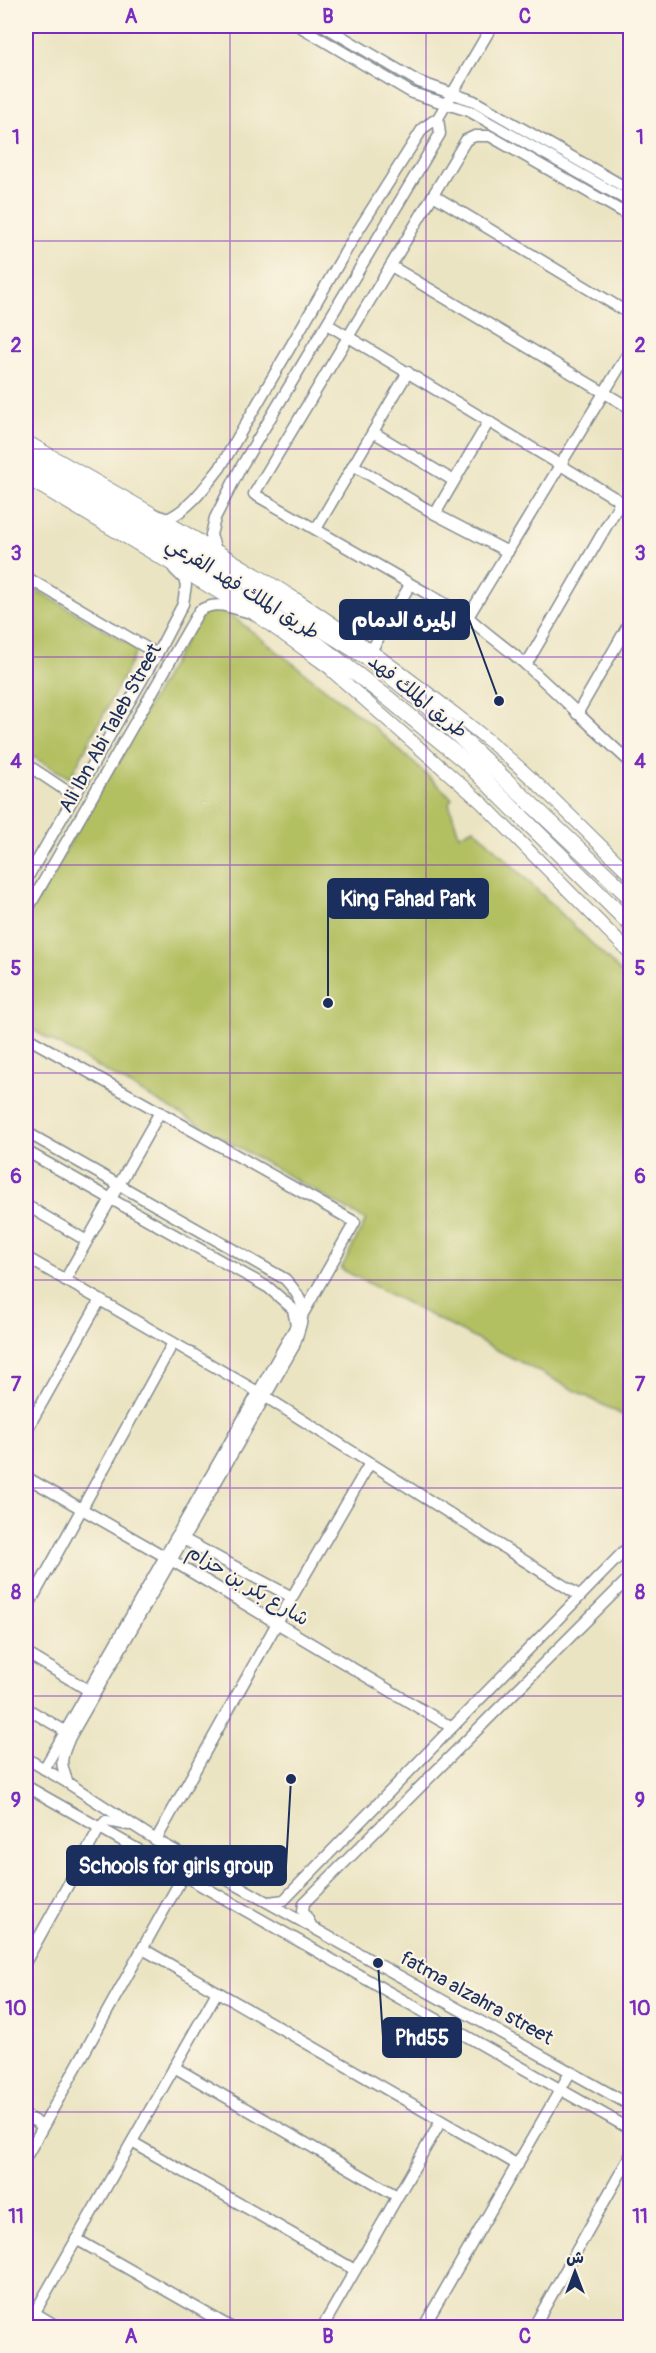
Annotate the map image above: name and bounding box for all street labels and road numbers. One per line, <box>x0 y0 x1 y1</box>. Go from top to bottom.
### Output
street label: طريق الملك فهد الفرعي <box>159 531 324 650</box>
street label: Ali Ibn Abi Taleb Street <box>53 638 167 817</box>
street label: طريق الملك فهد <box>363 648 473 744</box>
street label: شارع بكر بن حزام <box>181 1539 314 1633</box>
street label: fatma alzahra street <box>396 1946 559 2051</box>

